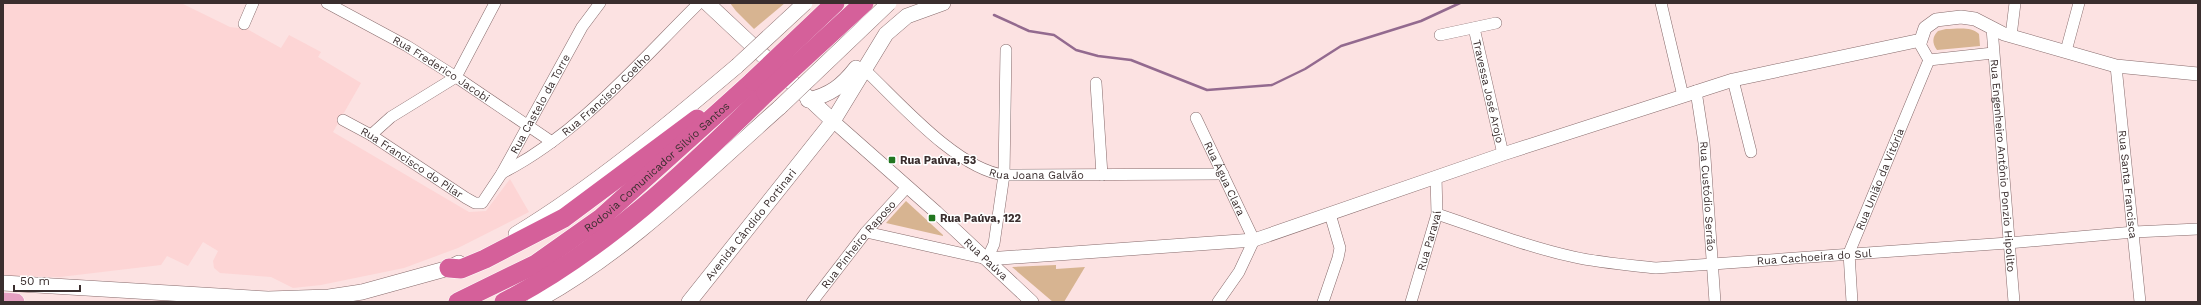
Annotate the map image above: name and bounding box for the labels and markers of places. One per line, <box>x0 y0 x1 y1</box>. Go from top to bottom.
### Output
place label: Rua Paúva, 53 <box>900 154 977 167</box>
marker: Rua Paúva, 53 <box>887 155 897 165</box>
place label: Rua Paúva, 122 <box>940 212 1021 225</box>
marker: Rua Paúva, 122 <box>927 213 937 223</box>

